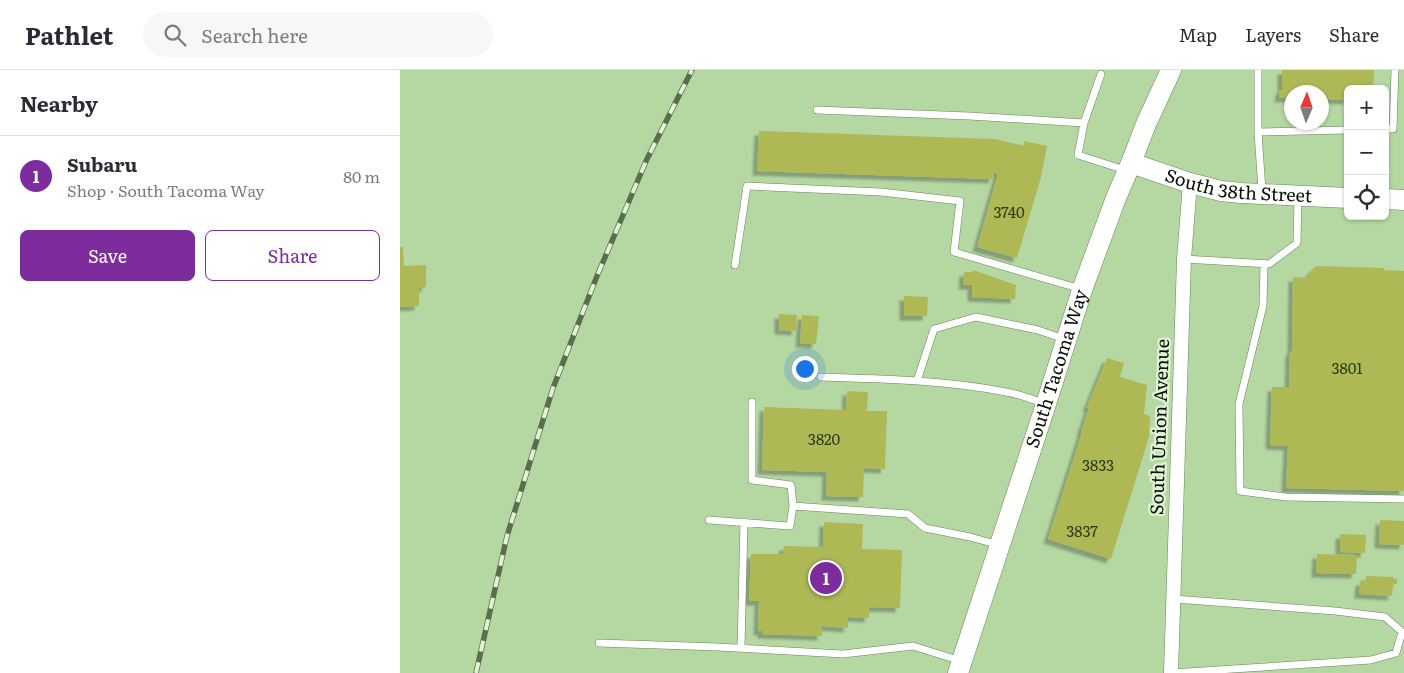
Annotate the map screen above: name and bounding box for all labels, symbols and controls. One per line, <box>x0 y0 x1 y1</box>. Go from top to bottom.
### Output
search box <box>143 12 493 57</box>
text: Pathlet <box>25 17 113 52</box>
icon: search <box>161 21 189 49</box>
text: Search here <box>201 21 308 49</box>
text: Map <box>1179 21 1217 48</box>
text: Layers <box>1245 21 1301 48</box>
text: Share <box>1329 21 1379 48</box>
north arrow <box>1284 85 1329 130</box>
map controls <box>1344 85 1389 220</box>
button: + <box>1344 85 1389 130</box>
text: Nearby <box>20 87 98 118</box>
button: − <box>1344 130 1389 175</box>
text: Subaru <box>67 150 137 178</box>
street label: South 38th Street <box>1162 161 1313 208</box>
text: 1 <box>33 164 39 188</box>
text: 80 m <box>343 164 380 188</box>
button: locate <box>1344 175 1389 220</box>
text: Shop · South Tacoma Way <box>67 178 265 202</box>
house number: 3740 <box>993 200 1025 223</box>
button: Save <box>20 230 195 281</box>
button: Share <box>205 230 380 281</box>
street label: South Tacoma Way <box>1018 285 1094 451</box>
street label: South Union Avenue <box>1142 338 1175 515</box>
your location <box>792 356 818 382</box>
house number: 3801 <box>1331 356 1363 379</box>
house number: 3820 <box>808 427 841 450</box>
house number: 3833 <box>1082 453 1114 476</box>
house number: 3837 <box>1066 519 1098 542</box>
pin: 1 <box>810 559 842 597</box>

